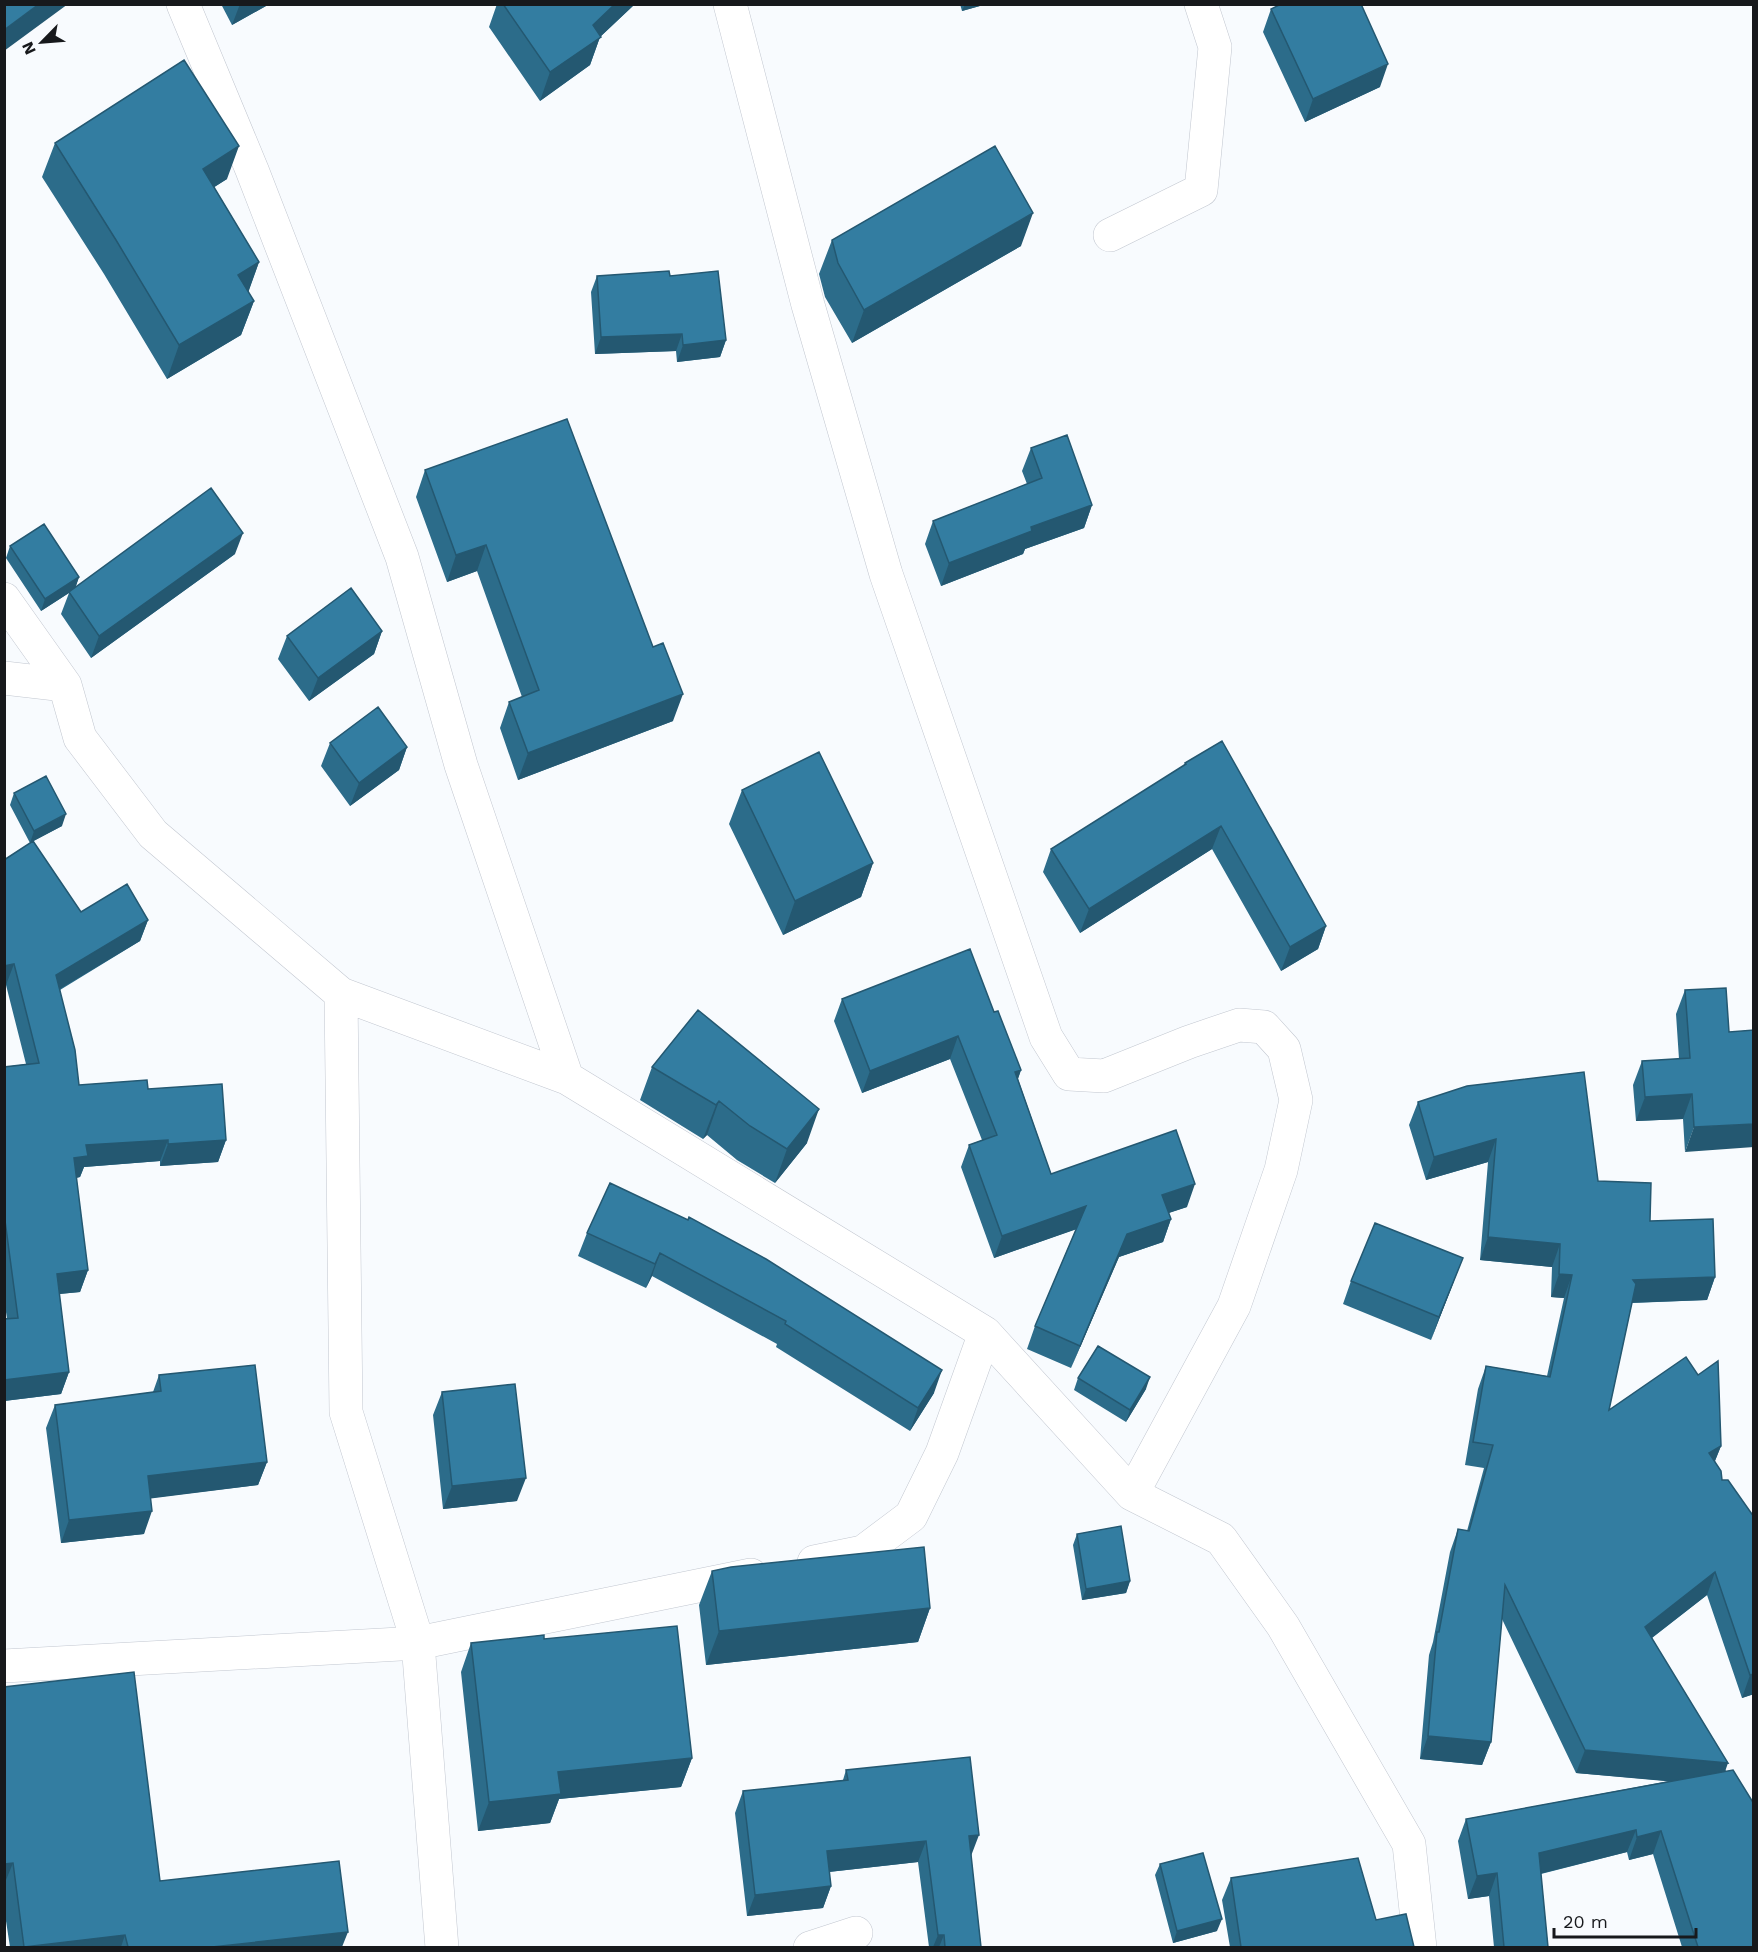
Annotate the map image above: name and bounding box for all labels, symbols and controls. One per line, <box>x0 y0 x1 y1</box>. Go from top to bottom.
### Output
north arrow <box>12 12 72 72</box>
text: N <box>18 39 40 58</box>
scale bar <box>1554 1901 1696 1939</box>
text: 20 m <box>1563 1911 1608 1932</box>

